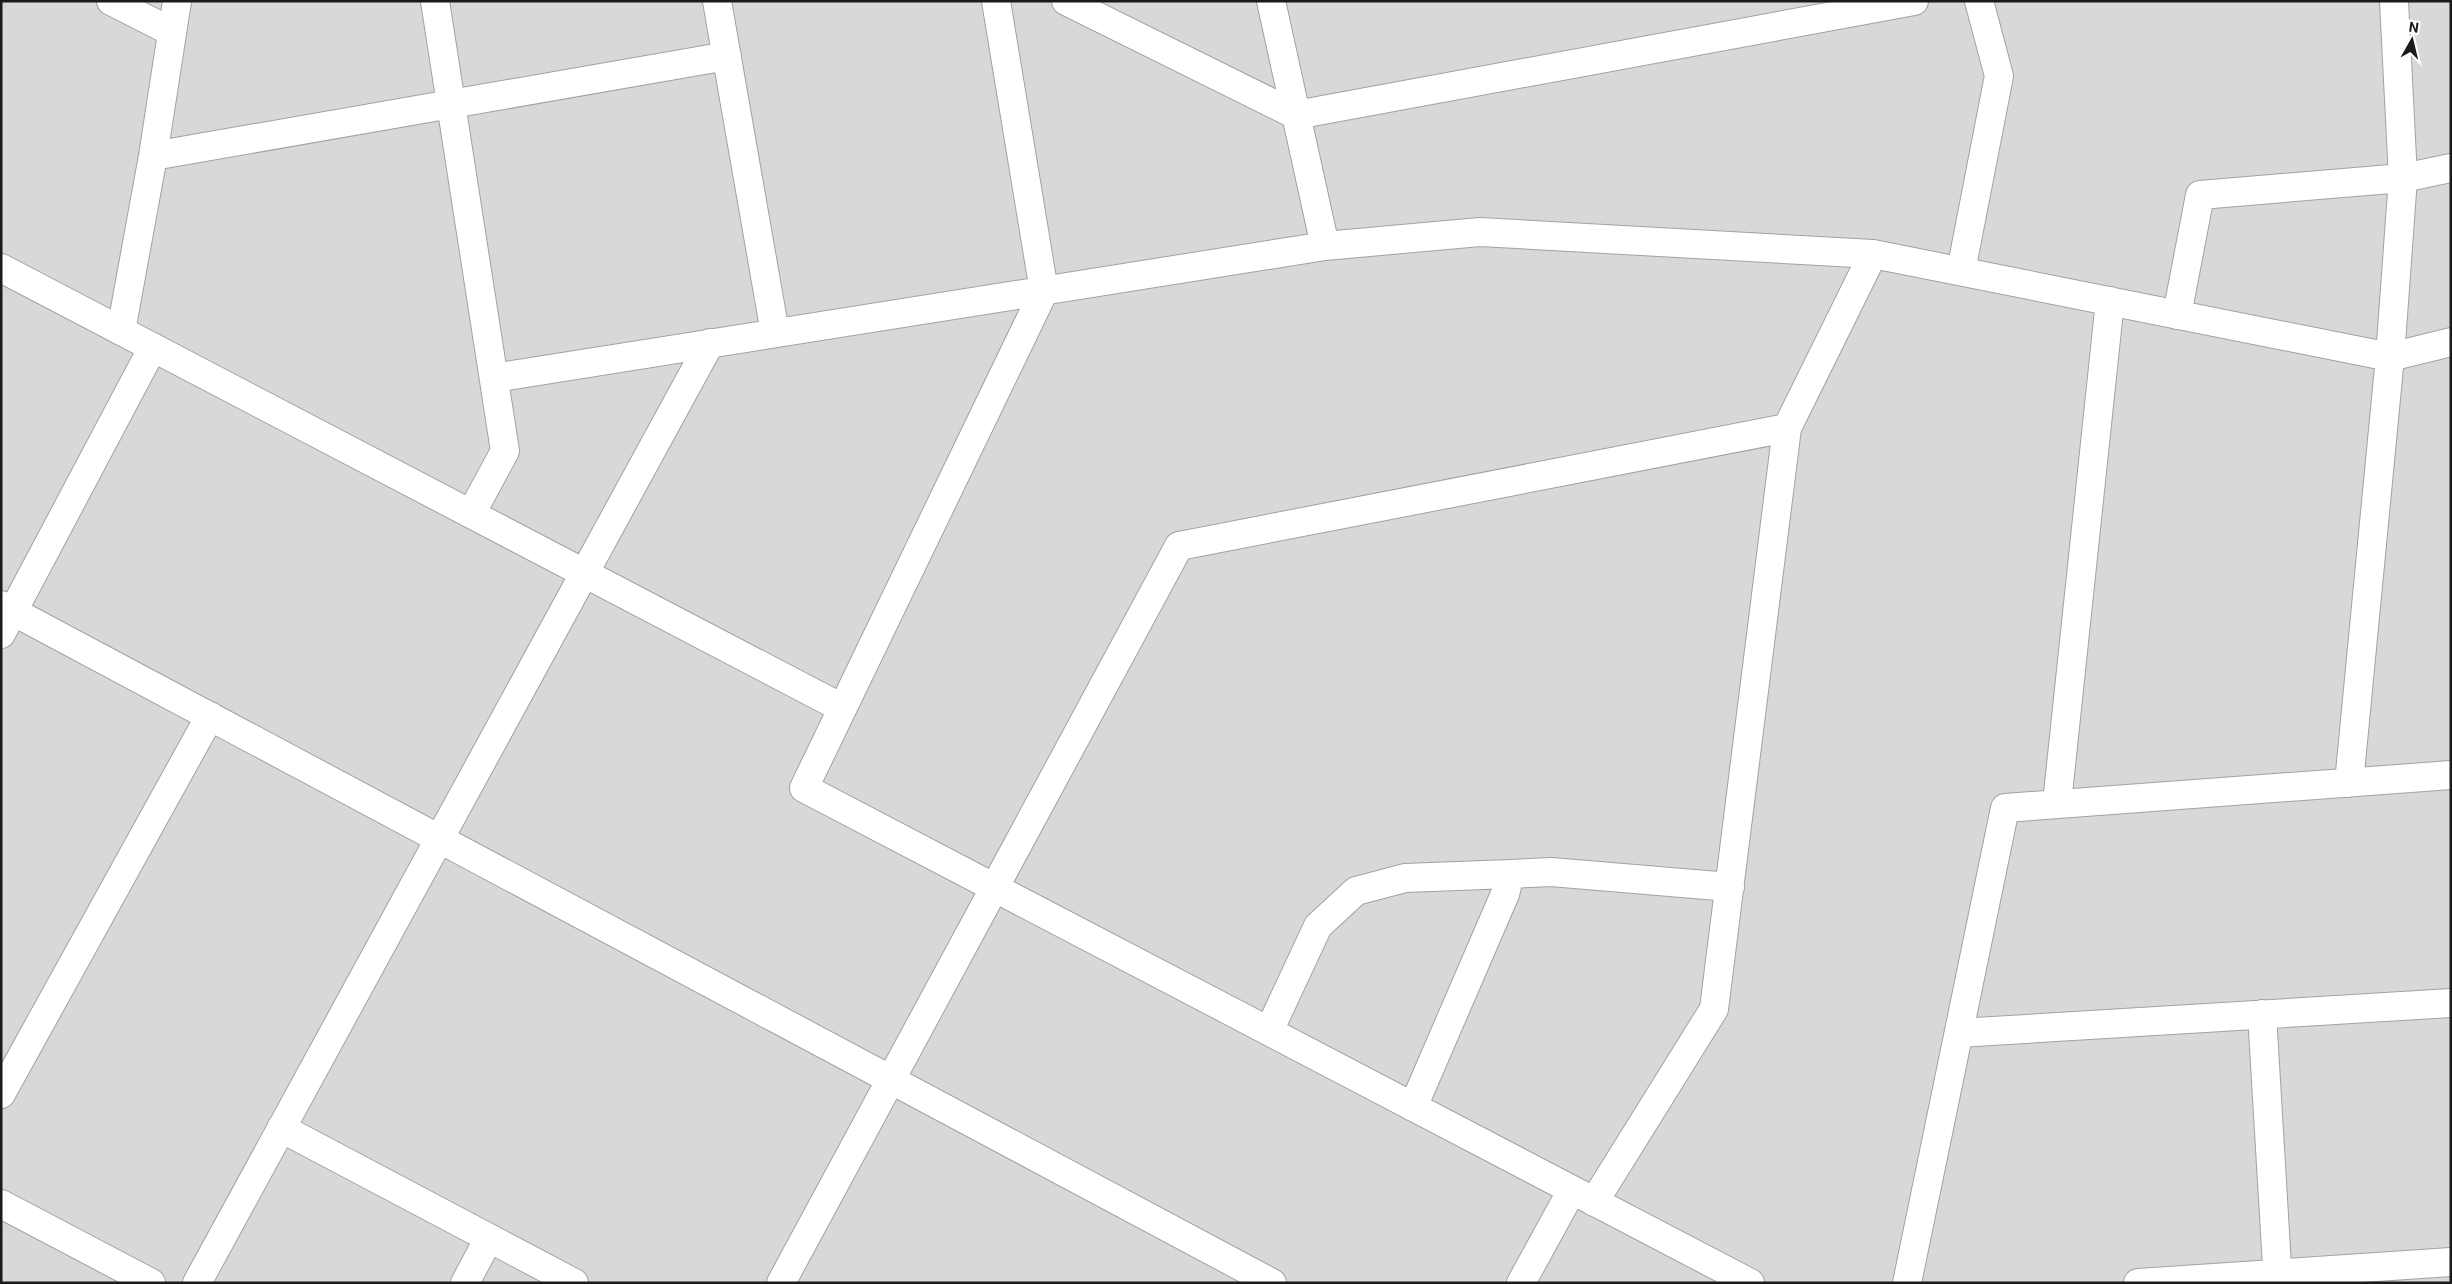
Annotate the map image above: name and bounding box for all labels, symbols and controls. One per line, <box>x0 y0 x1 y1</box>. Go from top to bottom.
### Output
north arrow <box>2387 15 2437 65</box>
text: N <box>2408 19 2420 36</box>

